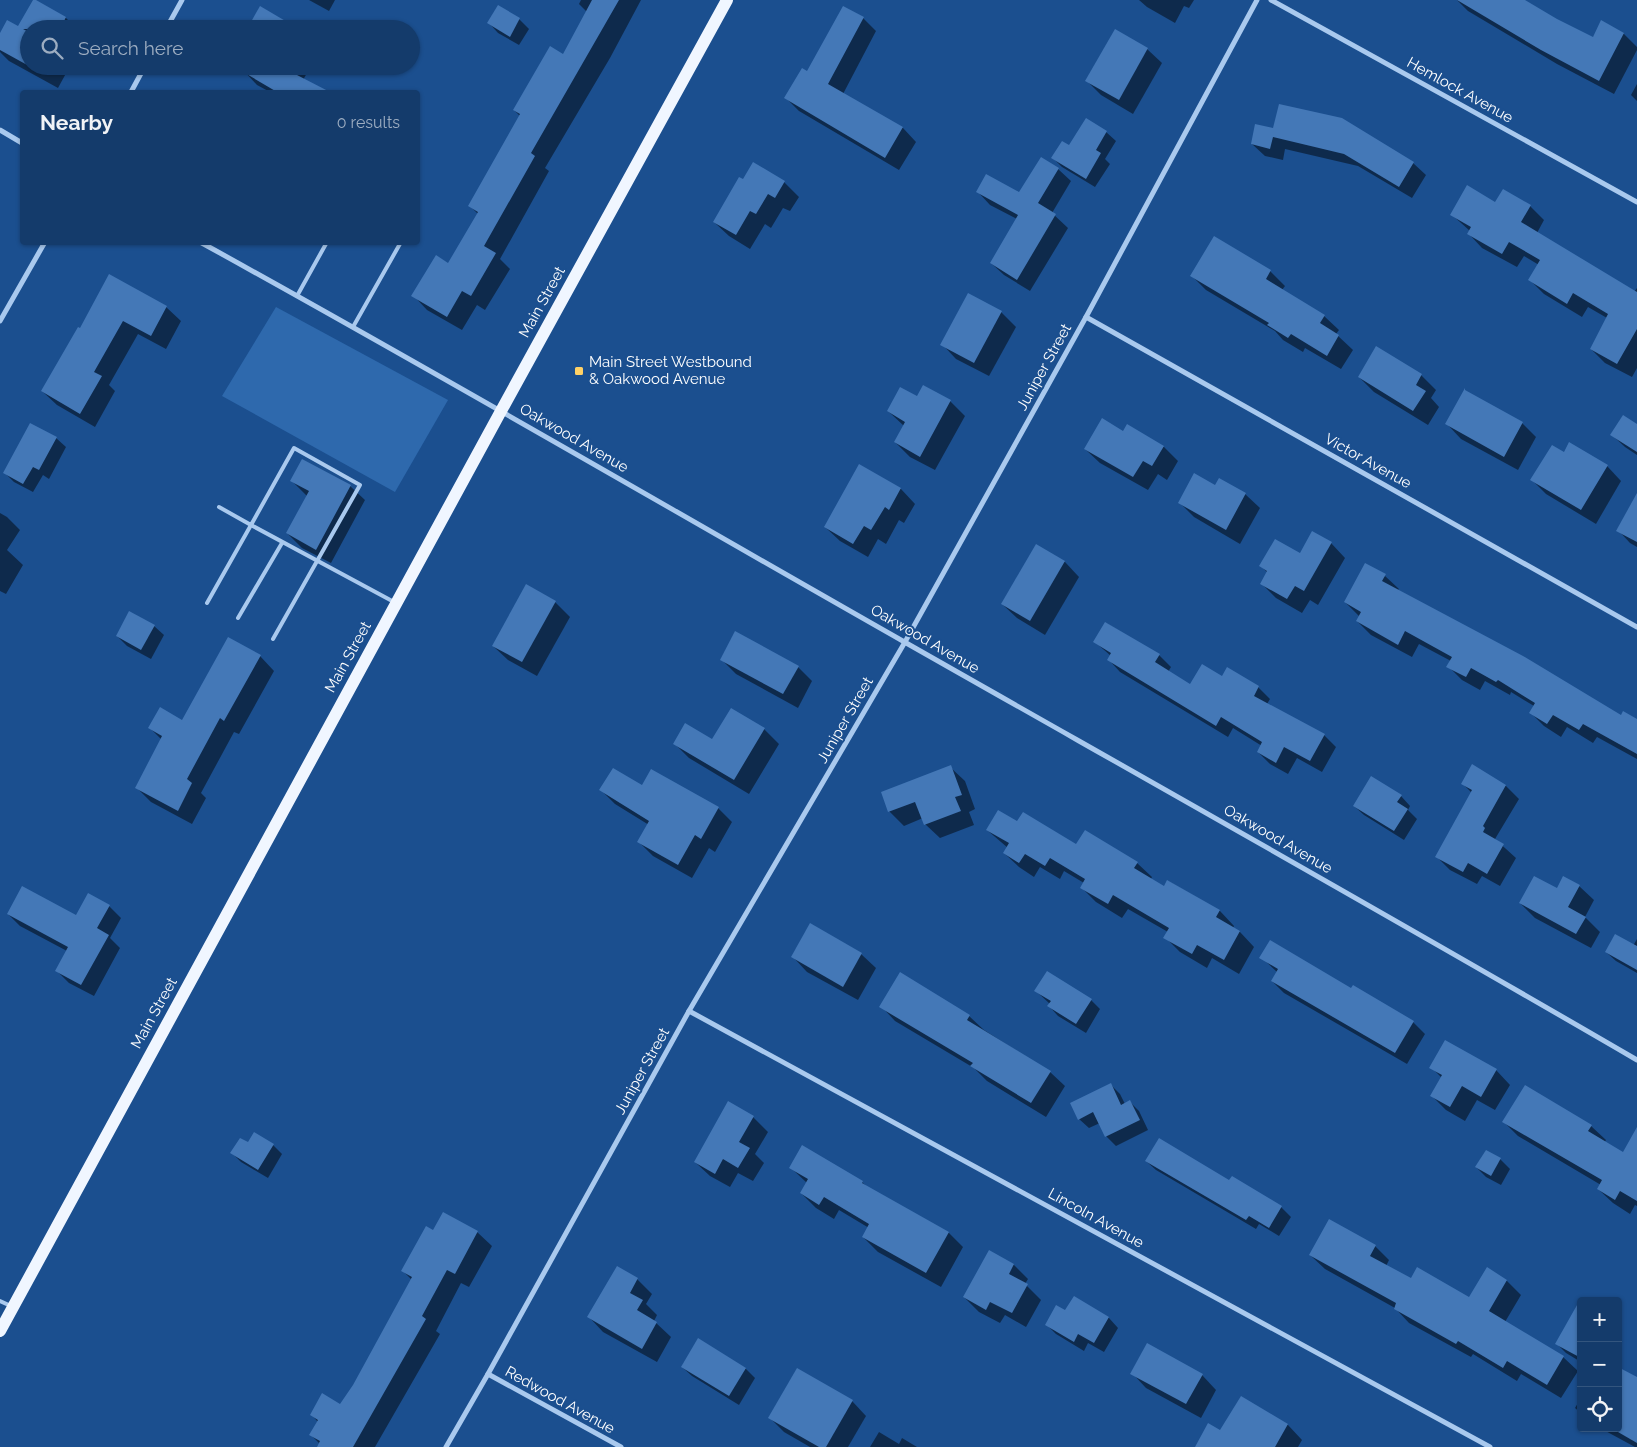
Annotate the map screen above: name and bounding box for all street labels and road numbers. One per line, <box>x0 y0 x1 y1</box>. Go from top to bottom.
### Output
street label: Hemlock Avenue <box>1404 53 1516 127</box>
street label: Main Street <box>515 263 569 341</box>
street label: Juniper Street <box>1013 320 1075 414</box>
street label: Oakwood Avenue <box>516 400 632 476</box>
street label: Victor Avenue <box>1321 430 1415 492</box>
street label: Oakwood Avenue <box>867 601 983 677</box>
street label: Main Street <box>321 618 375 696</box>
street label: Juniper Street <box>813 674 877 766</box>
street label: Oakwood Avenue <box>1220 801 1336 877</box>
street label: Main Street <box>127 974 181 1052</box>
street label: Juniper Street <box>611 1024 673 1118</box>
street label: Lincoln Avenue <box>1045 1184 1147 1252</box>
street label: Redwood Avenue <box>502 1362 618 1438</box>

